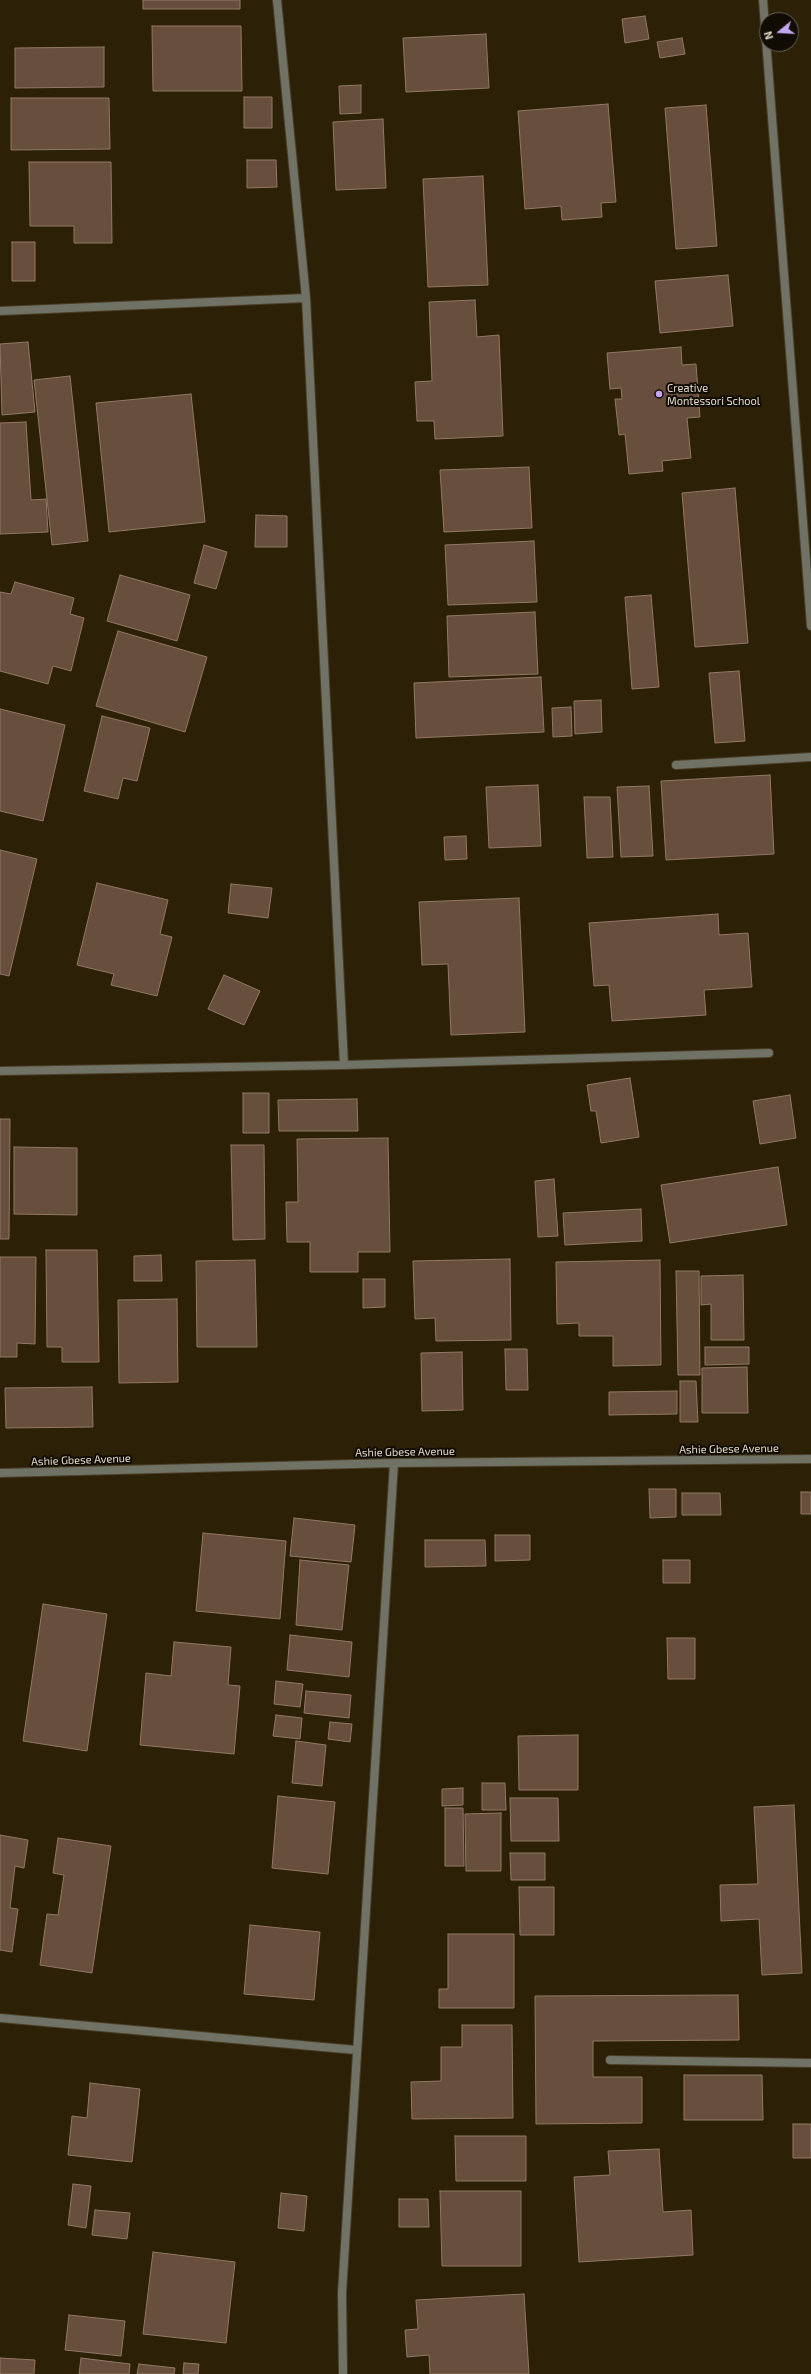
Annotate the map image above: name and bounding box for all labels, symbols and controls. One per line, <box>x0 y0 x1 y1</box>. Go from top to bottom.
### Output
north arrow <box>759 12 799 52</box>
text: N <box>761 30 775 41</box>
place label: Creative Montessori School <box>667 381 760 407</box>
marker: Creative Montessori School <box>654 389 664 399</box>
street label: Ashie Gbese Avenue <box>679 1442 779 1456</box>
street label: Ashie Gbese Avenue <box>355 1445 455 1459</box>
street label: Ashie Gbese Avenue <box>31 1452 131 1468</box>

